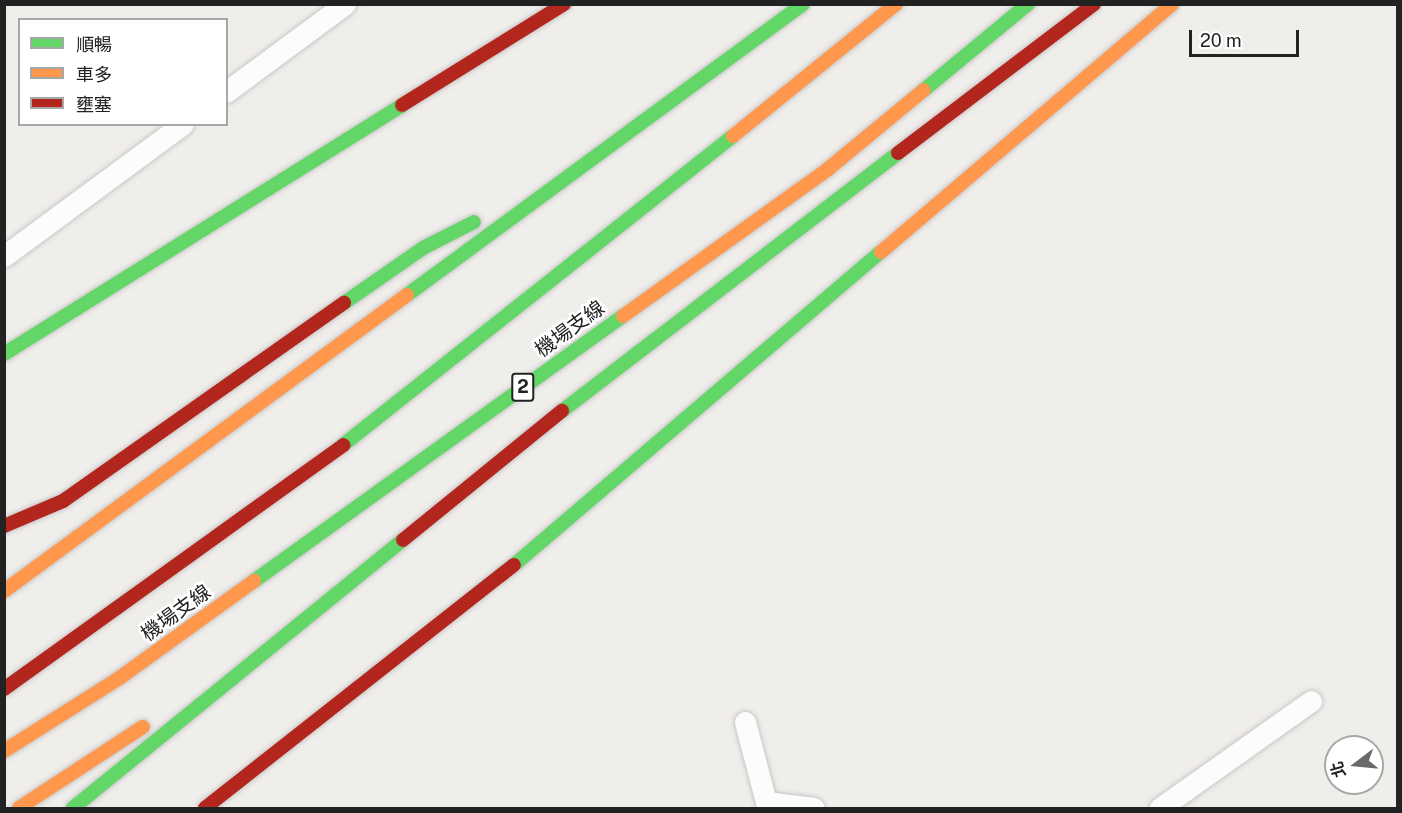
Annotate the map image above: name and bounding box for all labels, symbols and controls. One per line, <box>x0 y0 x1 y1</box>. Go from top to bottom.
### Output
legend <box>18 18 228 126</box>
scale bar <box>1192 18 1302 56</box>
text: 20 m <box>1200 30 1242 51</box>
text: 順暢 <box>76 34 112 55</box>
text: 車多 <box>76 64 112 85</box>
text: 壅塞 <box>76 94 112 115</box>
street label: 機場支線 <box>531 296 609 362</box>
road number: 2 <box>511 372 535 402</box>
street label: 機場支線 <box>137 580 215 646</box>
north arrow <box>1324 735 1384 795</box>
text: 北 <box>1327 759 1349 780</box>

